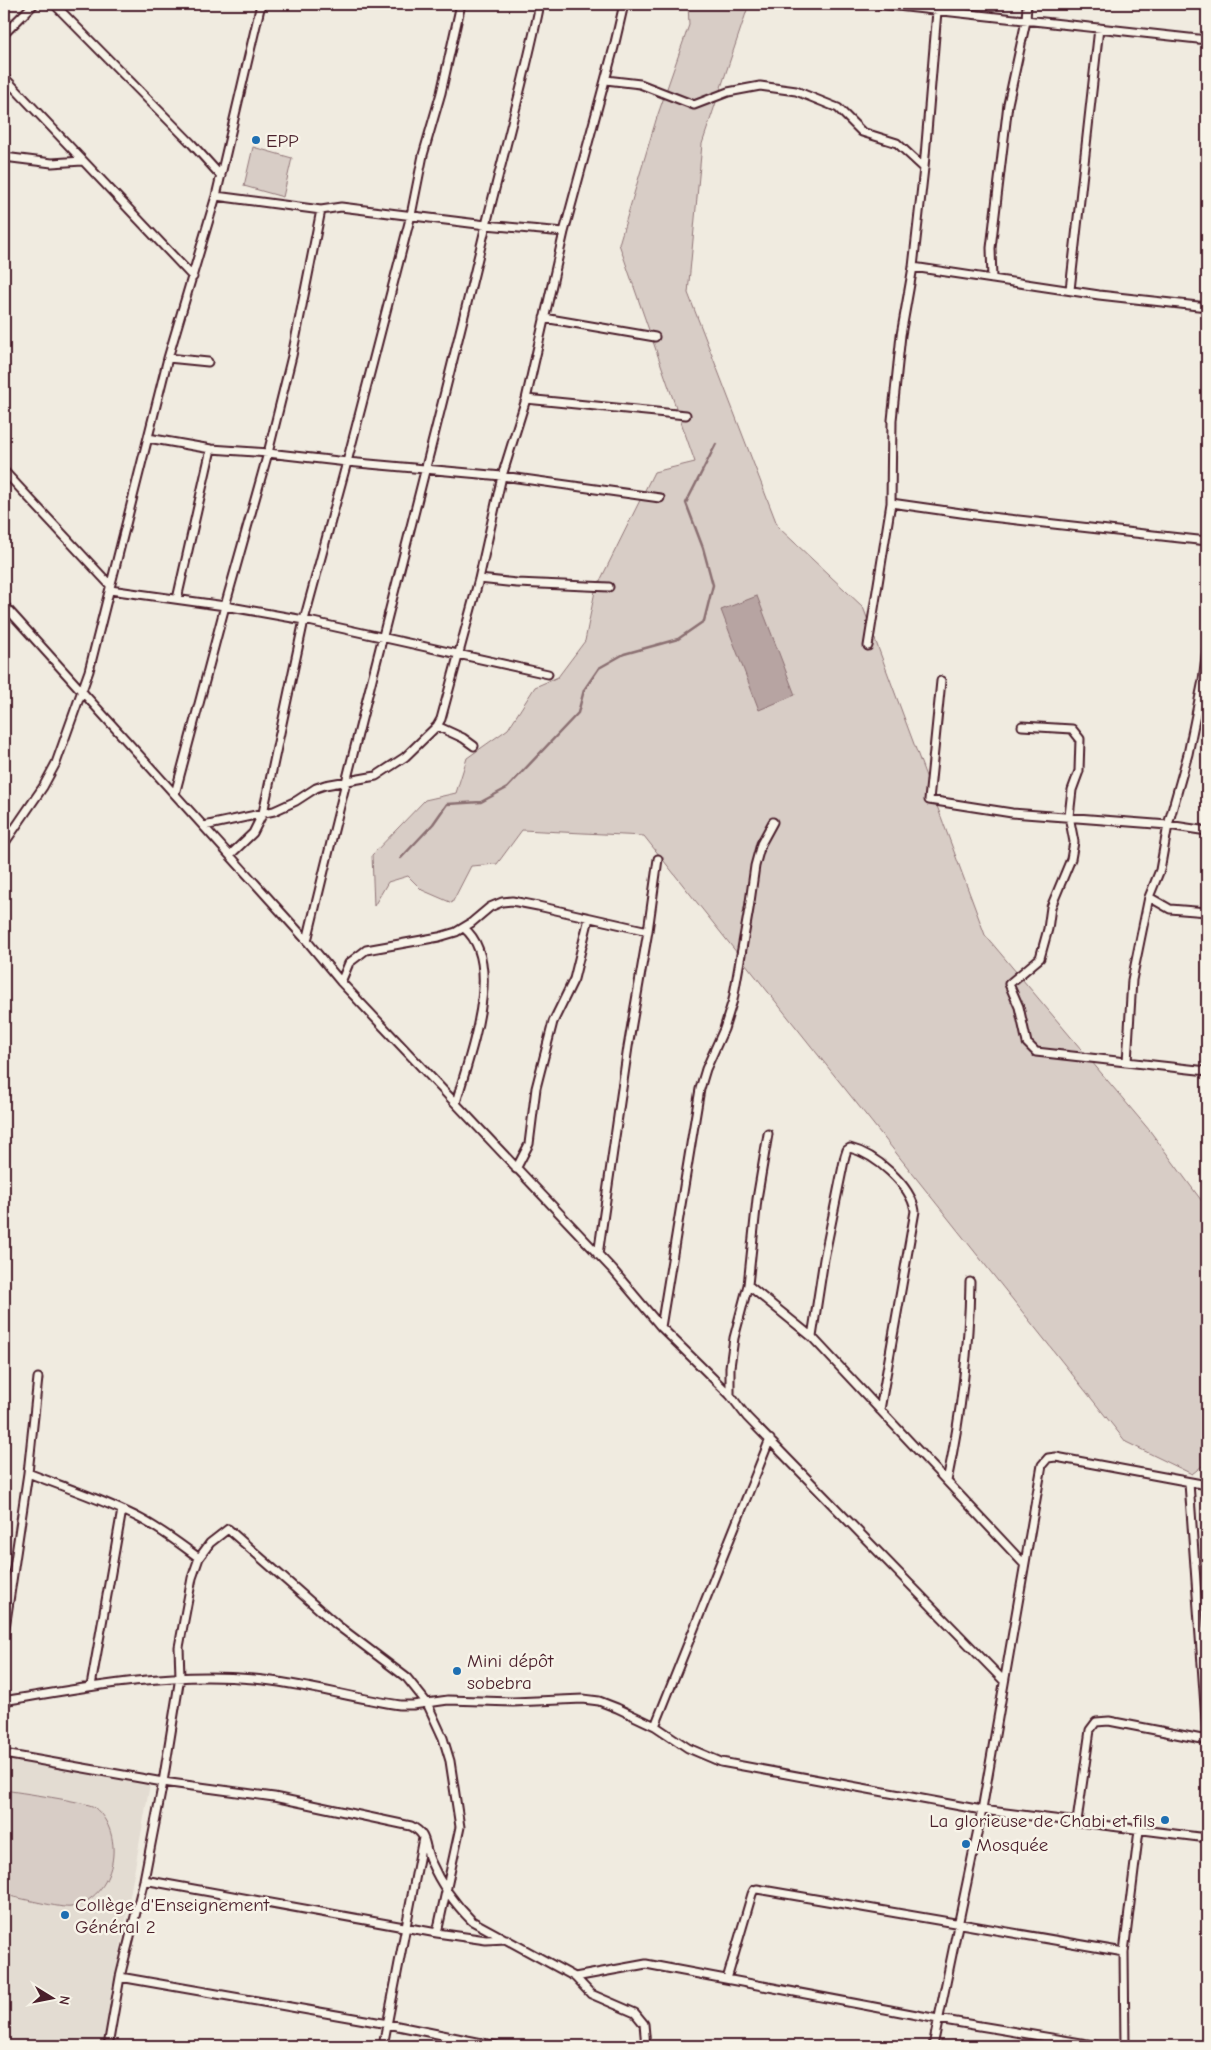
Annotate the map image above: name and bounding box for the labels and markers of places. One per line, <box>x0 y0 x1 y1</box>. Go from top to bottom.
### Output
place label: EPP <box>266 130 299 152</box>
marker: EPP <box>250 134 262 146</box>
place label: Mini dépôt sobebra <box>467 1650 554 1694</box>
marker: Mini dépôt sobebra <box>451 1665 463 1677</box>
place label: La glorieuse de Chabi et fils <box>929 1810 1155 1832</box>
marker: La glorieuse de Chabi et fils <box>1159 1814 1171 1826</box>
place label: Mosquée <box>976 1834 1048 1856</box>
marker: Mosquée <box>960 1838 972 1850</box>
place label: Collège d'Enseignement Général 2 <box>75 1894 270 1938</box>
marker: Collège d'Enseignement Général 2 <box>59 1909 71 1921</box>

